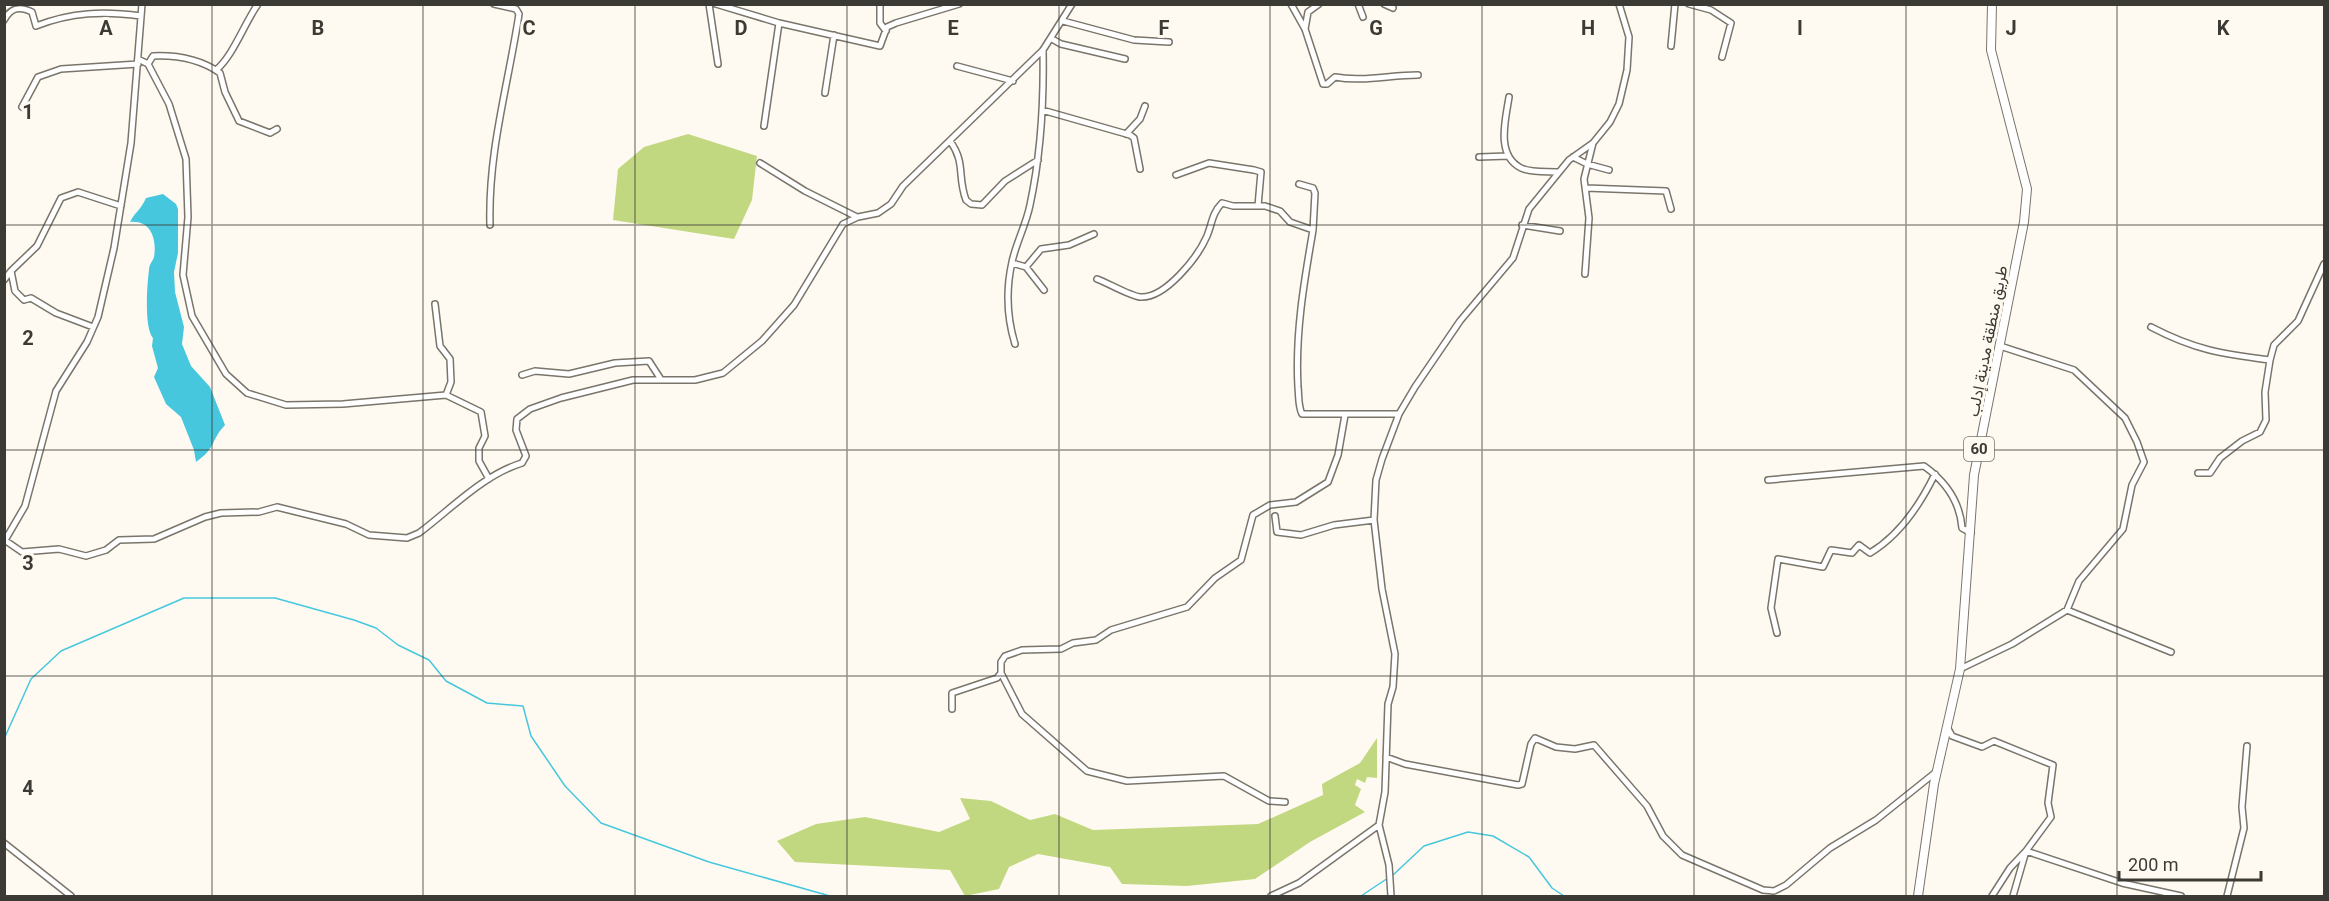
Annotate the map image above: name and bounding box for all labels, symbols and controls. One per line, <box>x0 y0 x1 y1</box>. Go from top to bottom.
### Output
text: A <box>99 16 113 40</box>
text: B <box>312 16 324 40</box>
text: C <box>522 16 536 40</box>
text: D <box>735 16 748 40</box>
text: E <box>947 16 959 40</box>
text: F <box>1159 16 1170 40</box>
text: G <box>1369 16 1383 40</box>
text: H <box>1581 16 1595 40</box>
text: I <box>1797 16 1803 40</box>
text: J <box>2005 16 2017 40</box>
text: K <box>2217 16 2230 40</box>
text: 1 <box>22 100 34 124</box>
street label: طريق منطقة مدينة إدلب <box>1964 264 2012 418</box>
text: 2 <box>22 326 34 350</box>
road number: 60 <box>1964 437 1994 461</box>
text: 3 <box>22 551 34 575</box>
text: 4 <box>22 776 34 800</box>
scale bar <box>2119 844 2262 882</box>
text: 200 m <box>2128 854 2179 875</box>

